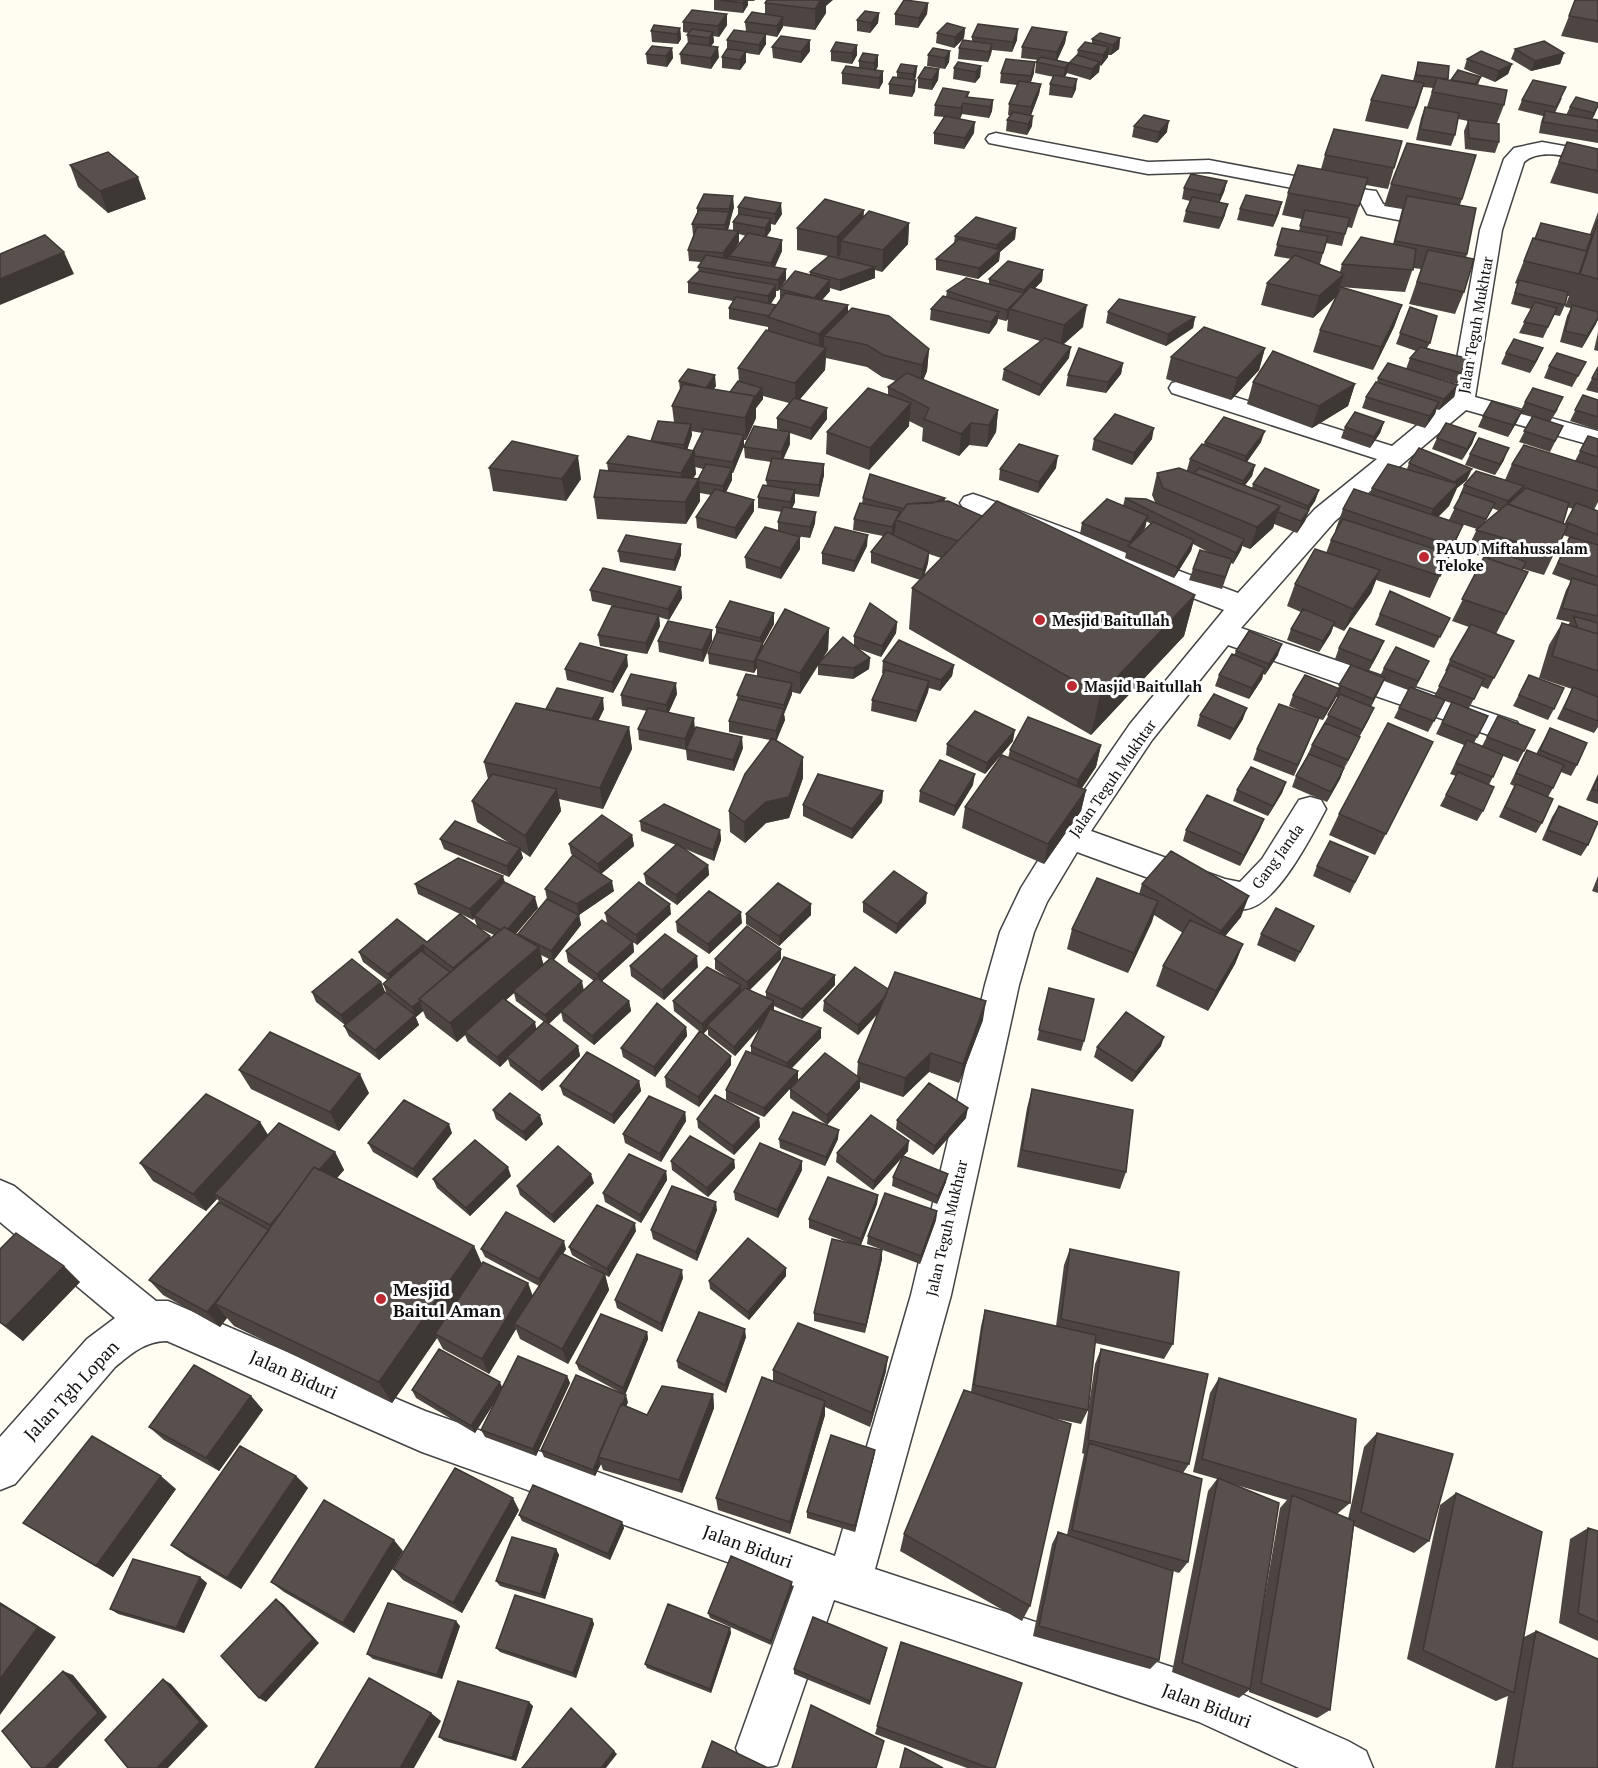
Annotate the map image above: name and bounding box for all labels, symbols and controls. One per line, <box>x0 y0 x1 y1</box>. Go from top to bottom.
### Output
street label: Jalan Teguh Mukhtar <box>1453 254 1497 395</box>
place label: PAUD Miftahussalam Teloke <box>1436 538 1588 575</box>
marker: PAUD Miftahussalam Teloke <box>1417 550 1431 564</box>
place label: Mesjid Baitullah <box>1052 610 1170 630</box>
marker: Mesjid Baitullah <box>1033 613 1047 627</box>
place label: Masjid Baitullah <box>1084 676 1203 696</box>
marker: Masjid Baitullah <box>1065 679 1079 693</box>
street label: Jalan Teguh Mukhtar <box>1064 715 1160 841</box>
street label: Gang Janda <box>1247 819 1308 893</box>
street label: Jalan Teguh Mukhtar <box>921 1158 971 1298</box>
place label: Mesjid Baitul Aman <box>393 1277 501 1322</box>
marker: Mesjid Baitul Aman <box>374 1292 388 1306</box>
street label: Jalan Tgh Lopan <box>18 1334 124 1445</box>
street label: Jalan Biduri <box>246 1344 342 1404</box>
street label: Jalan Biduri <box>700 1519 796 1573</box>
street label: Jalan Biduri <box>1159 1677 1255 1733</box>

